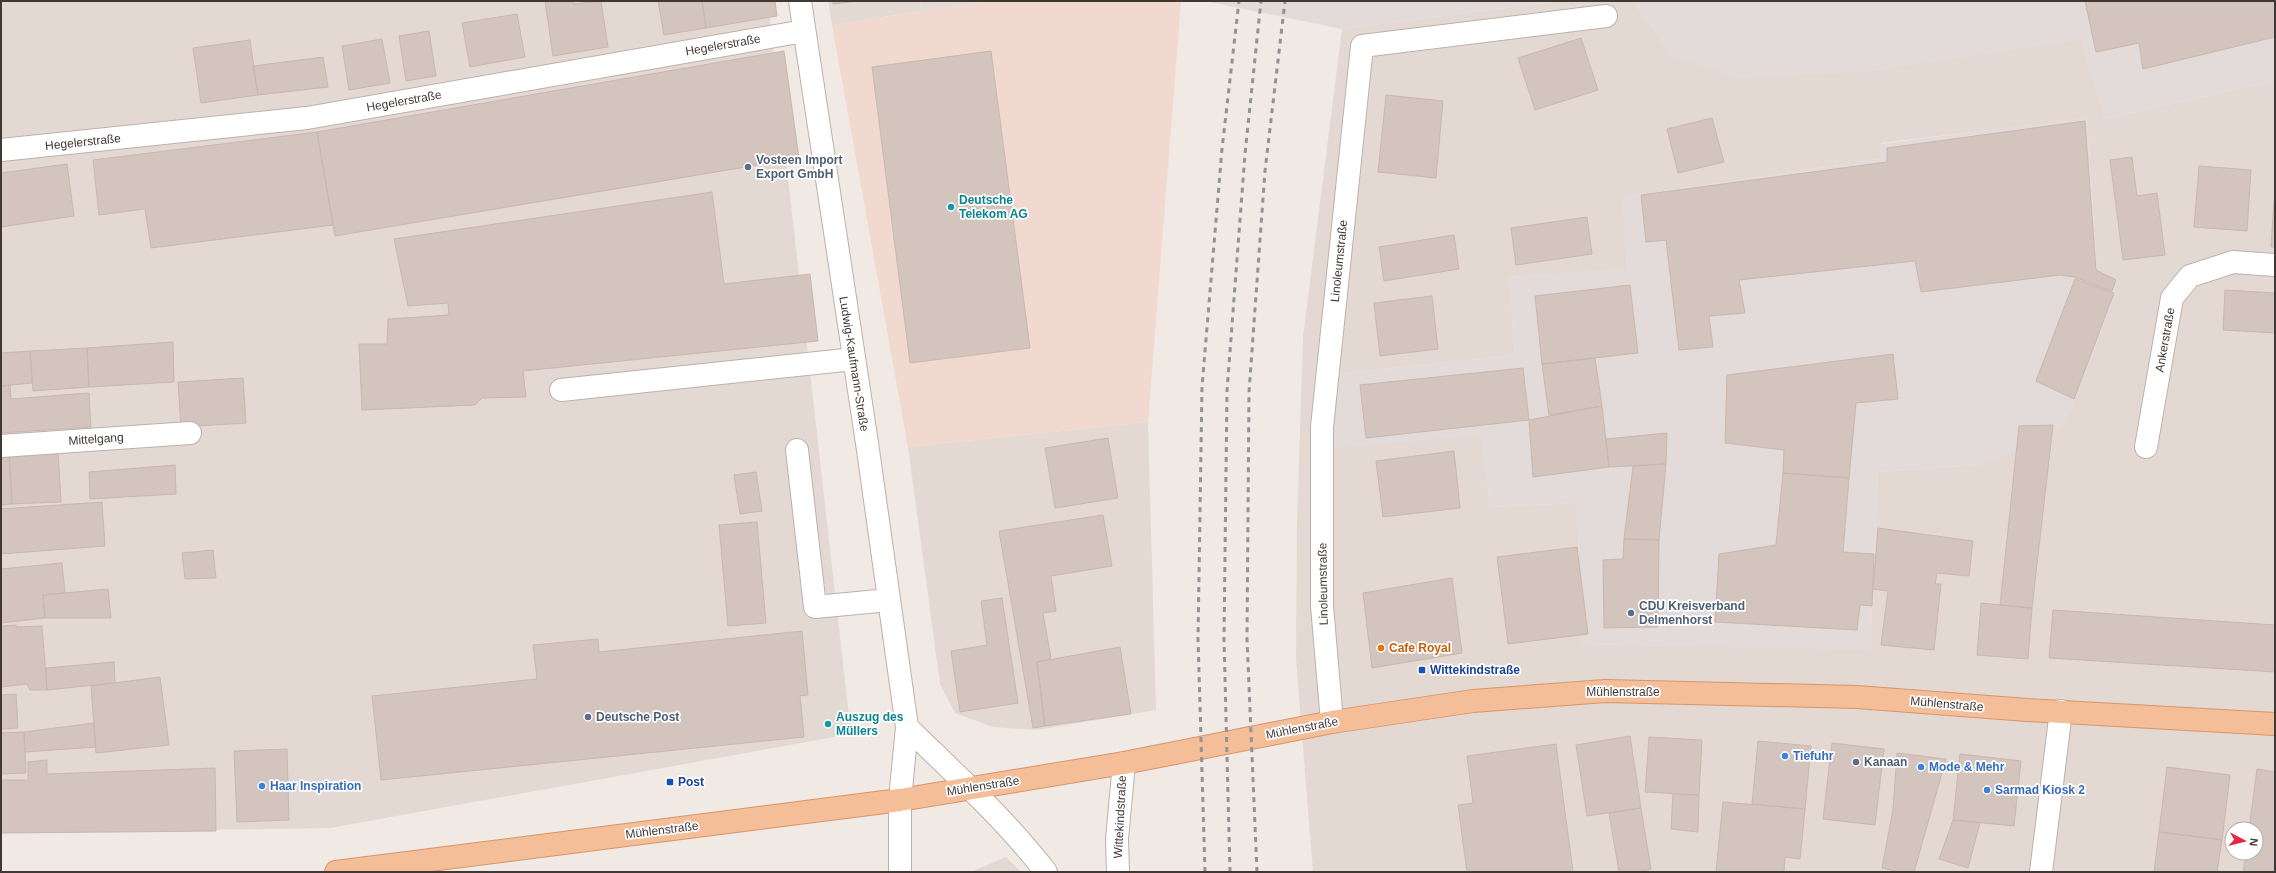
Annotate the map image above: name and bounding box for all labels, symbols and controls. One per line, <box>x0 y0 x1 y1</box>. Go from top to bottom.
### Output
street label: Hegelerstraße <box>684 31 762 58</box>
street label: Hegelerstraße <box>365 87 443 114</box>
street label: Hegelerstraße <box>44 131 122 153</box>
place label: Vosteen Import Export GmbH <box>756 153 842 181</box>
marker: Vosteen Import Export GmbH <box>743 162 753 172</box>
place label: Deutsche Telekom AG <box>959 193 1028 221</box>
marker: Deutsche Telekom AG <box>946 202 956 212</box>
street label: Linoleumstraße <box>1328 219 1350 303</box>
street label: Ludwig-Kaufmann-Straße <box>836 295 872 433</box>
street label: Ankerstraße <box>2152 306 2178 373</box>
street label: Mittelgang <box>68 430 124 448</box>
street label: Linoleumstraße <box>1315 542 1331 625</box>
place label: CDU Kreisverband Delmenhorst <box>1639 599 1745 627</box>
marker: CDU Kreisverband Delmenhorst <box>1626 608 1636 618</box>
place label: Cafe Royal <box>1389 641 1451 655</box>
marker: Cafe Royal <box>1376 643 1386 653</box>
place label: Wittekindstraße <box>1430 663 1520 677</box>
marker: Wittekindstraße <box>1417 665 1427 675</box>
street label: Mühlenstraße <box>1586 685 1660 699</box>
street label: Mühlenstraße <box>1910 694 1984 714</box>
place label: Deutsche Post <box>596 710 679 724</box>
place label: Auszug des Müllers <box>836 710 904 738</box>
marker: Deutsche Post <box>583 712 593 722</box>
street label: Mühlenstraße <box>1265 714 1340 742</box>
marker: Auszug des Müllers <box>823 719 833 729</box>
place label: Tiefuhr <box>1793 749 1834 763</box>
marker: Tiefuhr <box>1780 751 1790 761</box>
place label: Kanaan <box>1864 755 1907 769</box>
marker: Kanaan <box>1851 757 1861 767</box>
place label: Mode & Mehr <box>1929 760 2005 774</box>
marker: Mode & Mehr <box>1916 762 1926 772</box>
street label: Mühlenstraße <box>946 773 1021 799</box>
place label: Post <box>678 775 704 789</box>
street label: Wittekindstraße <box>1111 775 1129 859</box>
marker: Post <box>665 777 675 787</box>
place label: Haar Inspiration <box>270 779 361 793</box>
marker: Haar Inspiration <box>257 781 267 791</box>
place label: Sarmad Kiosk 2 <box>1995 783 2085 797</box>
marker: Sarmad Kiosk 2 <box>1982 785 1992 795</box>
street label: Mühlenstraße <box>625 819 700 841</box>
north arrow <box>2224 821 2264 861</box>
text: N <box>2247 838 2260 847</box>

